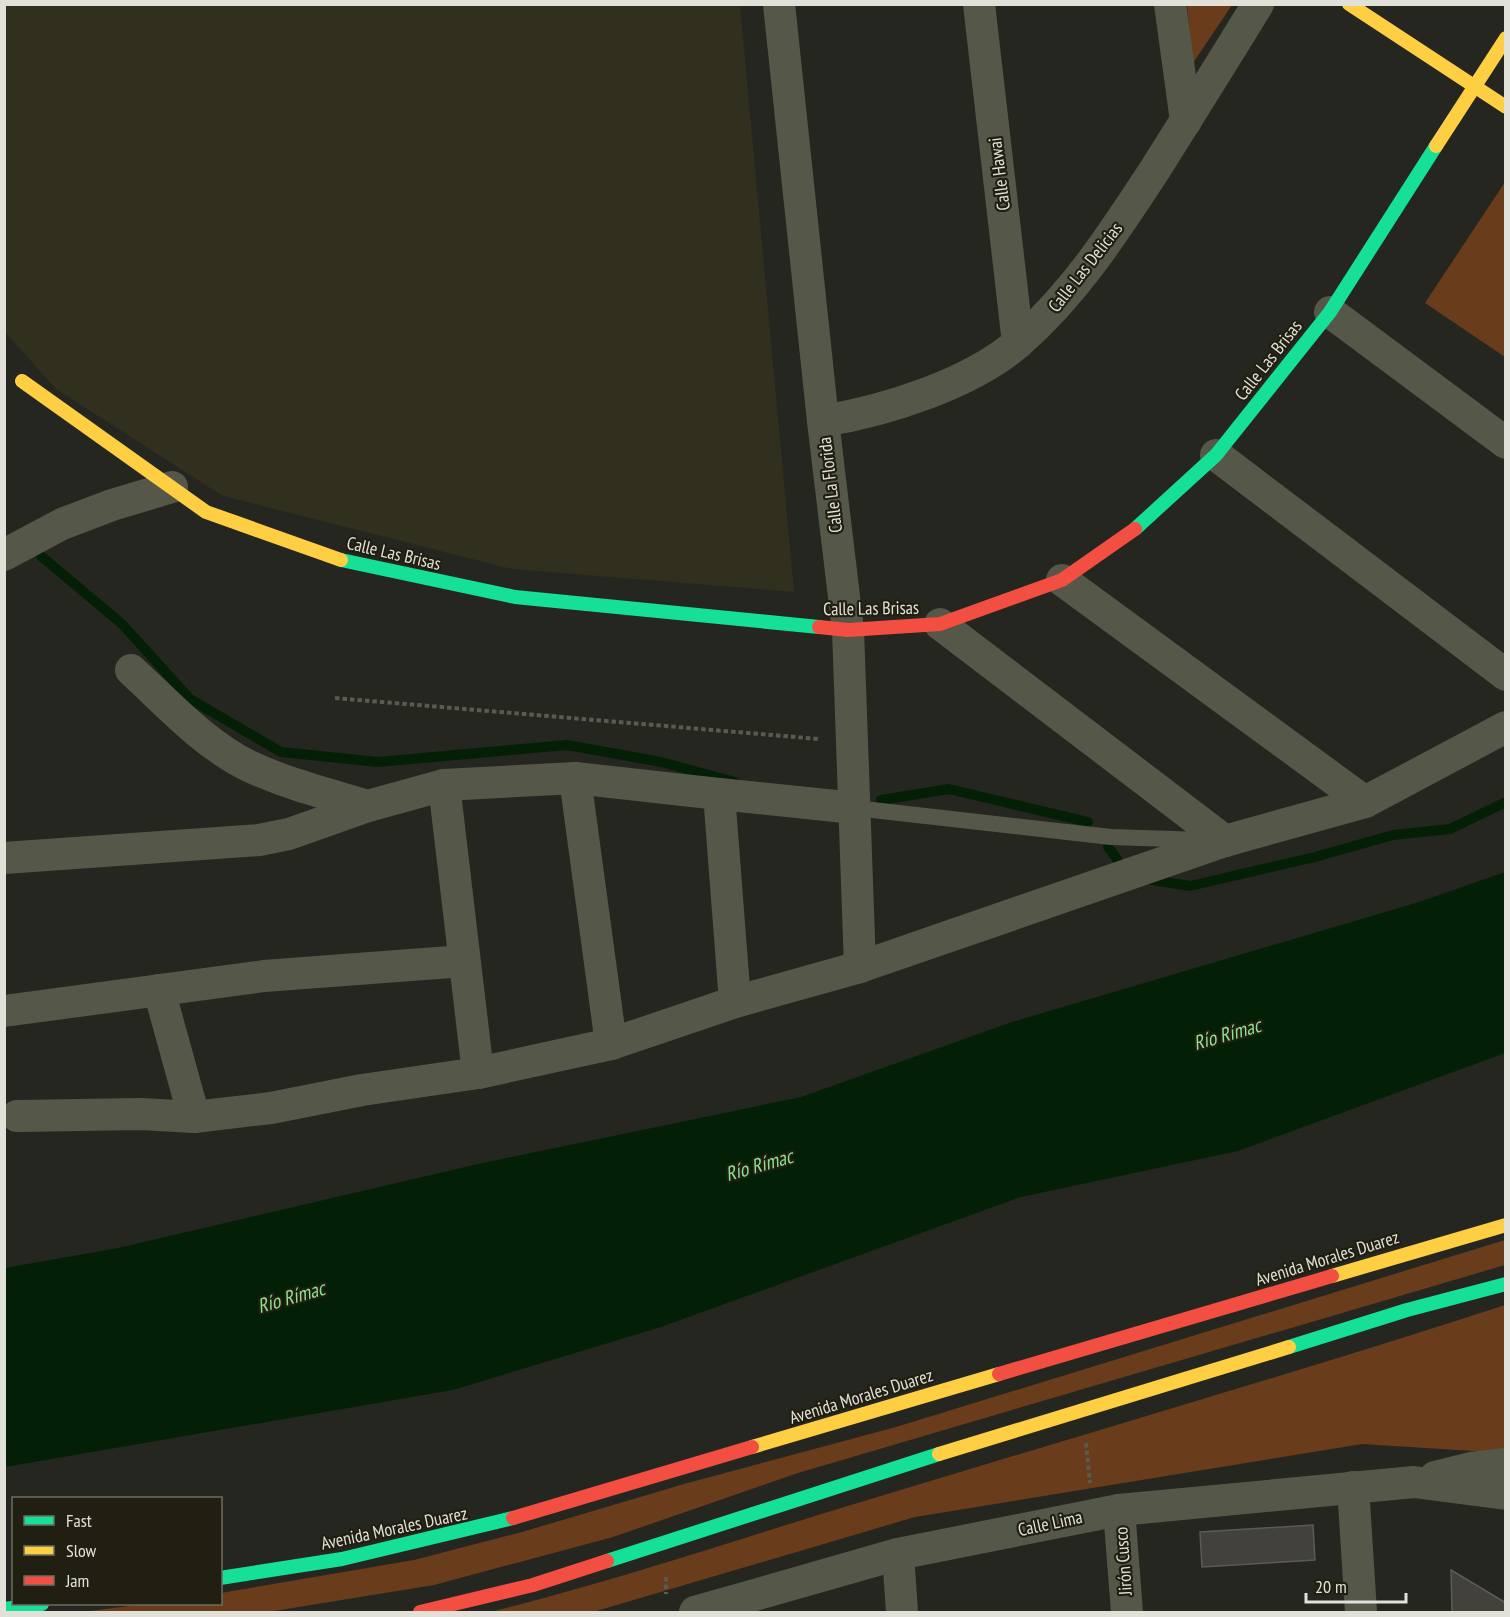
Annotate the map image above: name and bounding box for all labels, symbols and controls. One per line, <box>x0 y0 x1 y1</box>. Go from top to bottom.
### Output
street label: Calle Hawai <box>983 136 1015 212</box>
street label: Calle Las Delicias <box>1043 217 1127 317</box>
street label: Calle Las Brisas <box>1229 315 1307 405</box>
street label: Calle La Florida <box>813 436 847 534</box>
street label: Calle Las Brisas <box>345 531 443 575</box>
street label: Calle Las Brisas <box>823 596 919 620</box>
water label: Río Rímac <box>1190 1011 1266 1056</box>
water label: Río Rímac <box>722 1142 798 1187</box>
street label: Avenida Morales Duarez <box>1252 1225 1402 1291</box>
water label: Río Rímac <box>254 1274 330 1319</box>
street label: Avenida Morales Duarez <box>786 1363 936 1429</box>
legend <box>12 1497 222 1605</box>
street label: Avenida Morales Duarez <box>319 1501 469 1555</box>
street label: Calle Lima <box>1016 1505 1084 1541</box>
text: Fast <box>66 1509 92 1532</box>
street label: Jirón Cusco <box>1109 1526 1137 1597</box>
text: Slow <box>66 1539 97 1562</box>
scale bar <box>1306 1566 1406 1604</box>
text: Jam <box>65 1569 89 1592</box>
text: 20 m <box>1315 1575 1347 1598</box>

